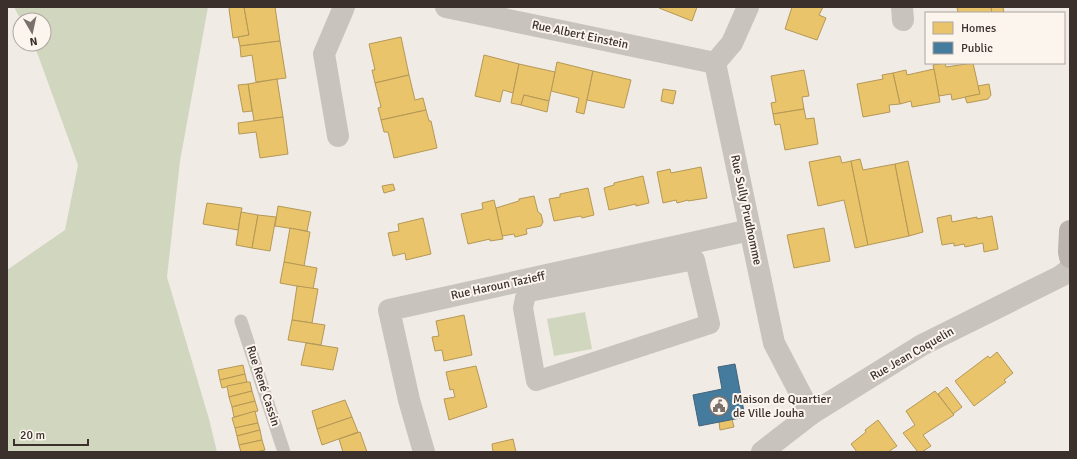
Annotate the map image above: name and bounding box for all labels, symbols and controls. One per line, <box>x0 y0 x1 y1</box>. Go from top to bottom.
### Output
north arrow <box>12 12 52 52</box>
legend <box>925 12 1065 64</box>
street label: Rue Albert Einstein <box>530 17 630 53</box>
text: Homes <box>961 21 996 36</box>
text: N <box>29 34 38 48</box>
text: Public <box>961 41 993 56</box>
street label: Rue Sully Prudhomme <box>727 154 765 266</box>
street label: Rue Haroun Tazieff <box>450 268 548 303</box>
street label: Rue Jean Coquelin <box>867 324 957 384</box>
street label: Rue René Cassin <box>243 344 283 428</box>
place label: Maison de Quartier de Ville Jouha <box>733 392 831 421</box>
public building icon: Maison de Quartier de Ville Jouha <box>708 395 730 417</box>
scale bar <box>14 421 88 447</box>
text: 20 m <box>20 428 45 443</box>

